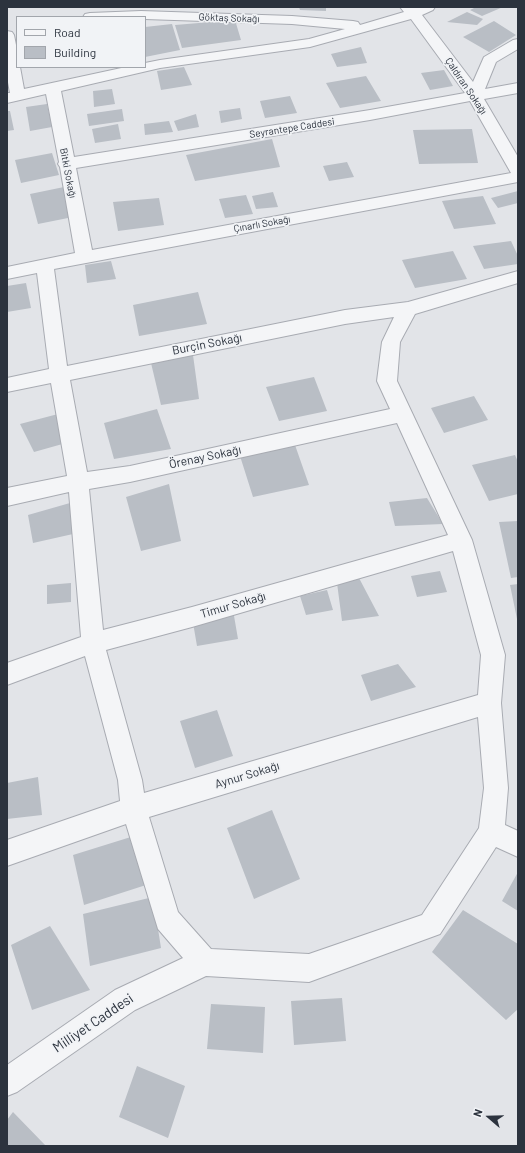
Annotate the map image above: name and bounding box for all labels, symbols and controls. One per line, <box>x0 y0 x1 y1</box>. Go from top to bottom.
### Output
street label: Göktaş Sokağı <box>198 11 260 25</box>
legend <box>16 16 146 68</box>
text: Road <box>54 25 81 39</box>
text: Building <box>54 45 96 59</box>
street label: Çaldıran Sokağı <box>443 55 489 117</box>
street label: Seyrantepe Caddesi <box>249 115 335 141</box>
street label: Bitki Sokağı <box>57 147 79 199</box>
street label: Çınarlı Sokağı <box>233 213 291 235</box>
street label: Burçin Sokağı <box>171 330 243 358</box>
street label: Örenay Sokağı <box>168 442 242 472</box>
street label: Timur Sokağı <box>199 589 267 621</box>
street label: Aynur Sokağı <box>213 758 281 792</box>
street label: Milliyet Caddesi <box>50 990 136 1056</box>
north arrow <box>469 1097 509 1137</box>
text: N <box>470 1107 485 1118</box>

